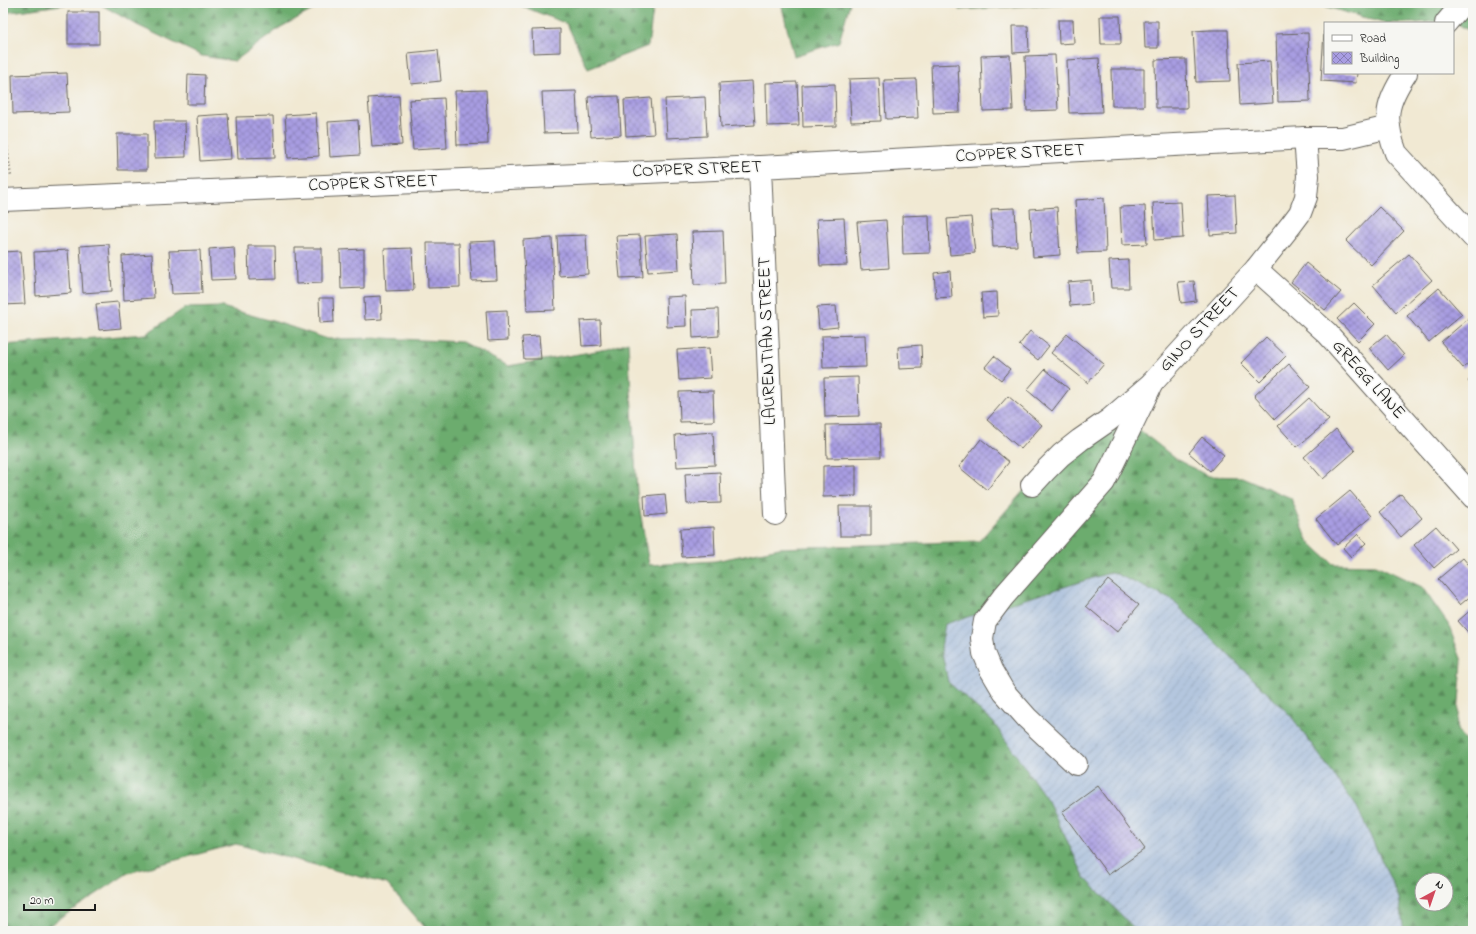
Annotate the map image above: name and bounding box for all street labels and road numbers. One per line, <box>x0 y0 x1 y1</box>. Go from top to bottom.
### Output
street label: COPPER STREET <box>955 138 1085 170</box>
street label: COPPER STREET <box>632 155 762 185</box>
street label: COPPER STREET <box>308 169 438 199</box>
street label: LAURENTIAN STREET <box>752 256 784 426</box>
street label: GINO STREET <box>1154 282 1246 378</box>
street label: GREGG LANE <box>1325 334 1411 426</box>

